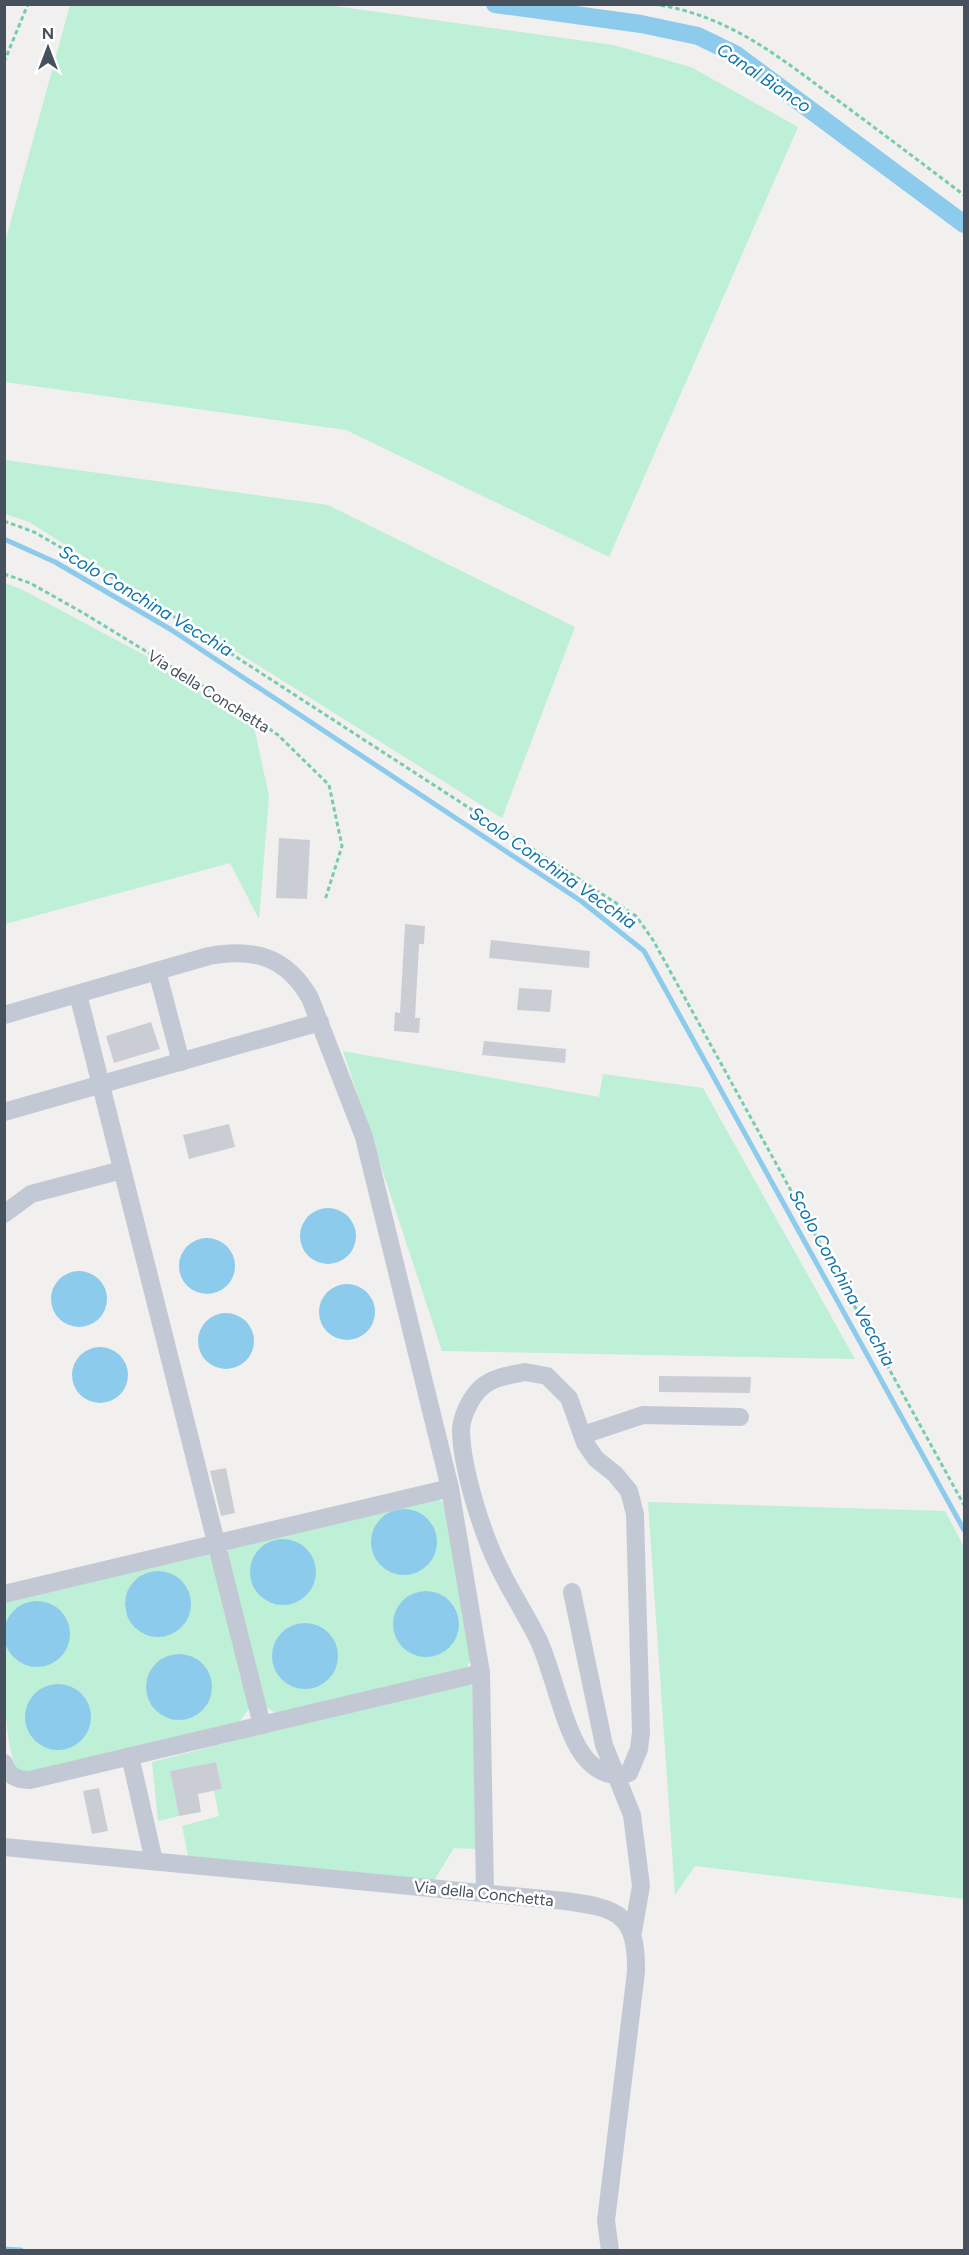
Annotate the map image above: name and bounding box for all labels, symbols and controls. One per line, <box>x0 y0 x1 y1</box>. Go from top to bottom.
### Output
north arrow <box>18 18 78 78</box>
text: N <box>42 24 54 43</box>
water label: Canal Bianco <box>713 39 815 117</box>
water label: Scolo Conchina Vecchia <box>55 540 237 662</box>
street label: Via della Conchetta <box>144 646 273 737</box>
water label: Scolo Conchina Vecchia <box>465 802 641 934</box>
water label: Scolo Conchina Vecchia <box>784 1186 900 1371</box>
street label: Via della Conchetta <box>413 1877 555 1910</box>

